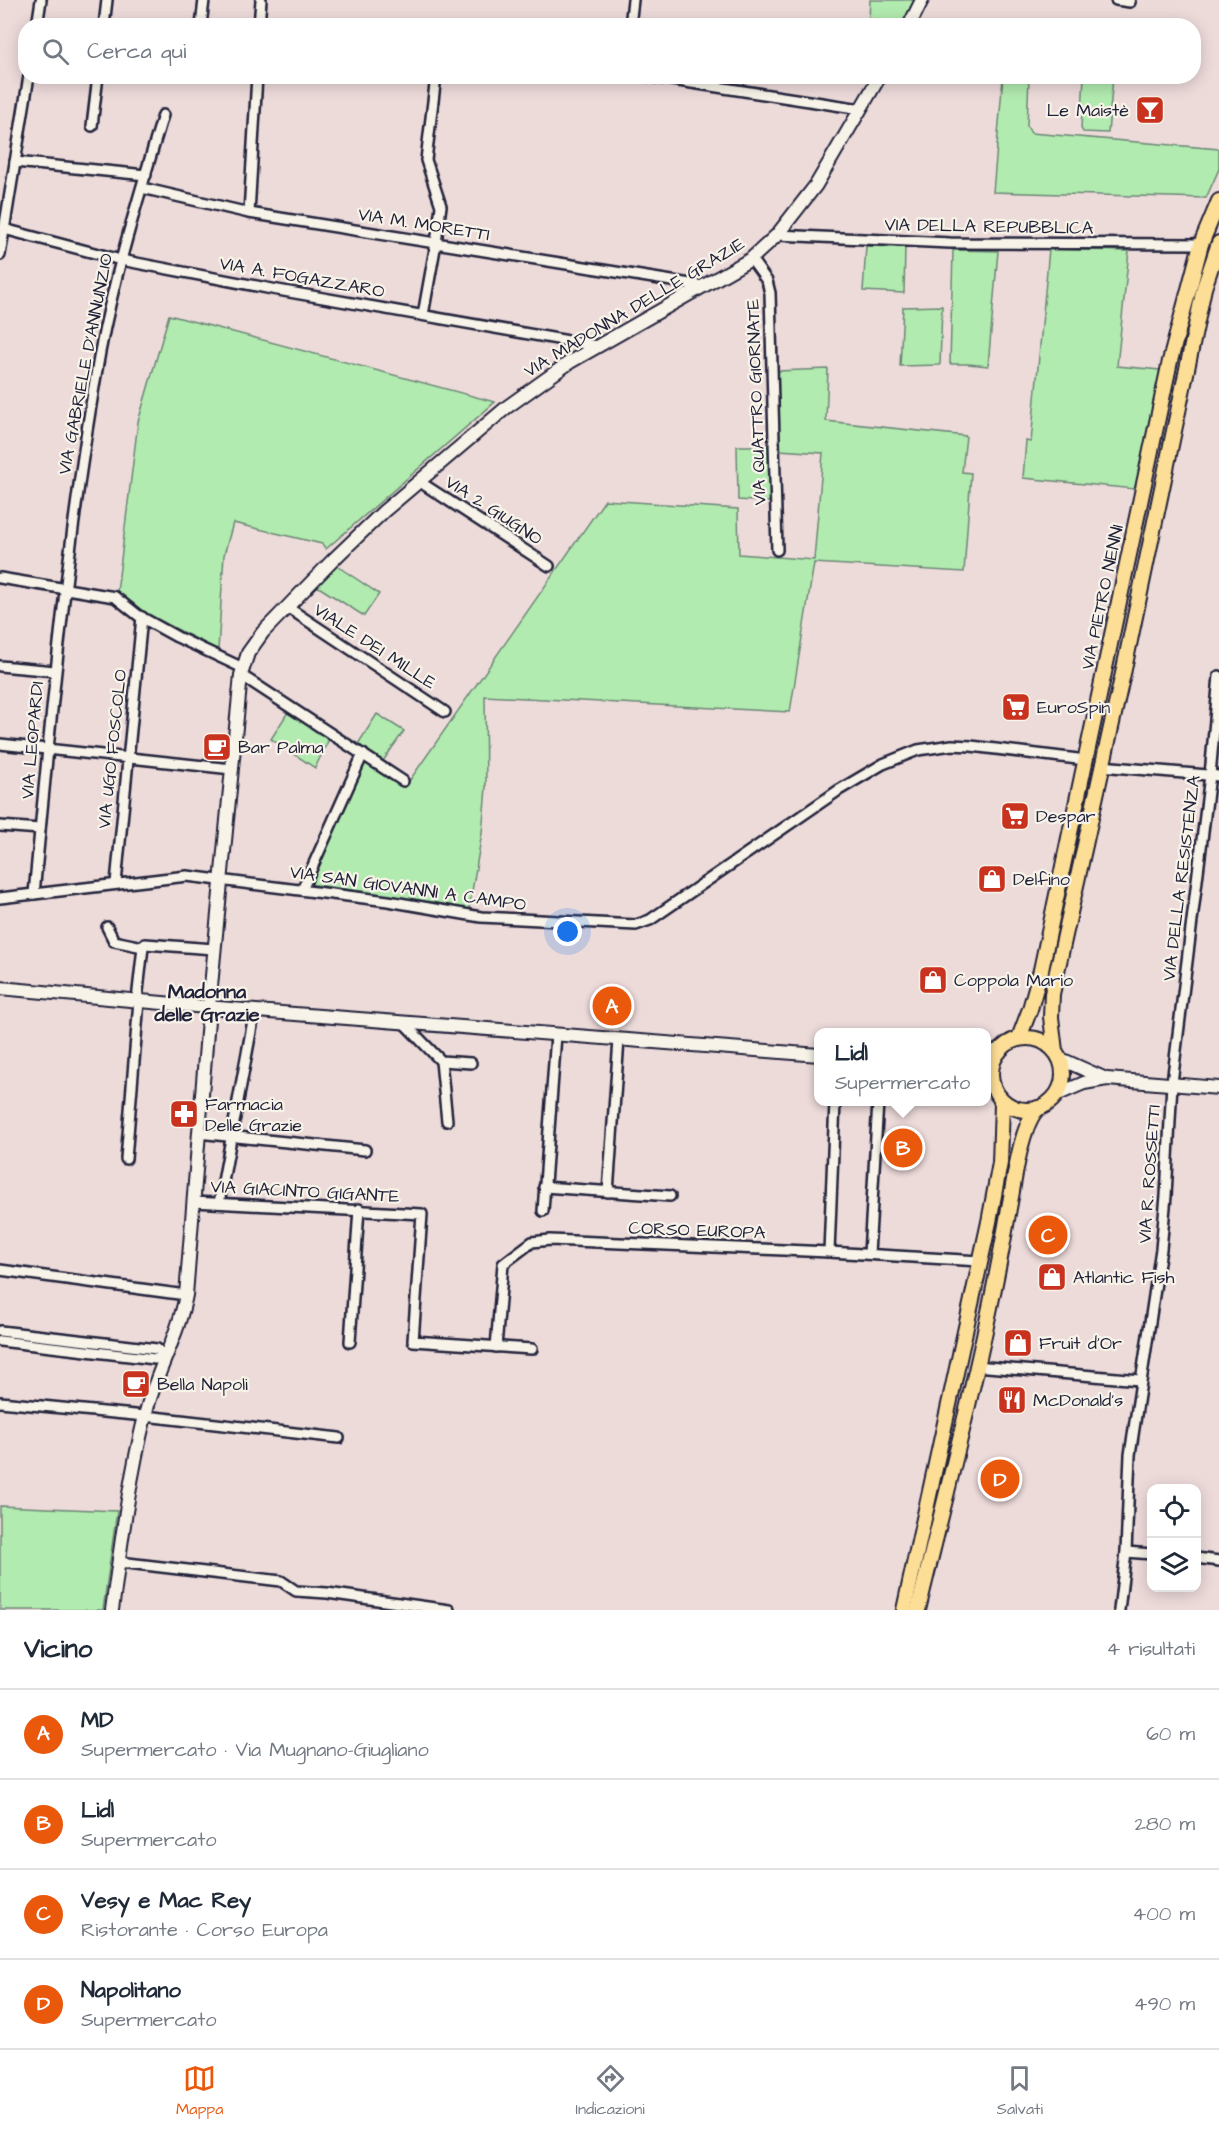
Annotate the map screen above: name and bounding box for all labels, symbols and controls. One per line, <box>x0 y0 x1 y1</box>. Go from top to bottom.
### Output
search box <box>18 18 1201 84</box>
icon: search <box>39 35 72 68</box>
text: Cerca qui <box>87 36 186 67</box>
bar icon: Le Maistè <box>1134 94 1166 126</box>
place label: Le Maistè <box>1047 98 1129 123</box>
street label: VIA M. MORETTI <box>356 202 492 247</box>
street label: VIA DELLA REPUBBLICA <box>884 212 1094 241</box>
street label: VIA MADONNA DELLE GRAZIE <box>519 231 750 383</box>
street label: VIA GABRIELE D'ANNUNZIO <box>52 251 119 477</box>
street label: VIA A. FOGAZZARO <box>217 251 386 304</box>
street label: VIA QUATTRO GIORNATE <box>740 298 773 506</box>
street label: VIA 2 GIUGNO <box>440 470 547 551</box>
street label: VIA PIETRO NENNI <box>1075 522 1130 672</box>
street label: VIALE DEI MILLE <box>309 597 441 696</box>
street label: VIA UGO FOSCOLO <box>92 668 133 830</box>
street label: VIA LEOPARDI <box>15 680 50 800</box>
supermarket icon: EuroSpin <box>1000 691 1032 723</box>
place label: EuroSpin <box>1037 695 1110 720</box>
cafe icon: Bar Palma <box>201 731 233 763</box>
place label: Bar Palma <box>238 735 324 760</box>
street label: VIA DELLA RESISTENZA <box>1156 773 1207 982</box>
supermarket icon: Despar <box>999 800 1031 832</box>
place label: Despar <box>1036 804 1096 829</box>
street label: VIA SAN GIOVANNI A CAMPO <box>288 860 528 917</box>
shop icon: Delfino <box>976 863 1008 895</box>
place label: Delfino <box>1013 867 1070 892</box>
your location <box>553 917 582 946</box>
shop icon: Coppola Mario <box>917 964 949 996</box>
place label: Coppola Mario <box>954 968 1073 993</box>
district label: Madonna delle Grazie <box>154 978 260 1029</box>
pin: A <box>592 984 632 1028</box>
popup <box>814 1028 991 1106</box>
text: Lidl <box>835 1038 868 1069</box>
text: Supermercato <box>835 1069 970 1097</box>
place label: Farmacia Delle Grazie <box>205 1092 302 1138</box>
pharmacy icon: Farmacia Delle Grazie <box>168 1098 200 1130</box>
street label: VIA R. ROSSETTI <box>1132 1104 1167 1244</box>
pin: B <box>884 1126 922 1170</box>
street label: VIA GIACINTO GIGANTE <box>210 1174 400 1209</box>
pin: C <box>1028 1212 1068 1258</box>
street label: CORSO EUROPA <box>628 1216 766 1245</box>
shop icon: Atlantic Fish <box>1036 1261 1068 1293</box>
place label: Atlantic Fish <box>1073 1265 1175 1290</box>
shop icon: Fruit d'Or <box>1002 1327 1034 1359</box>
place label: Fruit d'Or <box>1039 1331 1122 1356</box>
cafe icon: Bella Napoli <box>120 1368 152 1400</box>
place label: Bella Napoli <box>157 1372 248 1397</box>
restaurant icon: McDonald's <box>996 1384 1028 1416</box>
place label: McDonald's <box>1033 1388 1123 1413</box>
pin: D <box>980 1456 1020 1502</box>
map controls <box>1147 1484 1201 1592</box>
button: locate <box>1147 1484 1201 1538</box>
button: layers <box>1147 1538 1201 1592</box>
text: Vicino <box>24 1631 92 1667</box>
text: 4 risultati <box>1107 1635 1195 1663</box>
text: MD <box>81 1705 113 1736</box>
text: A <box>37 1720 50 1748</box>
text: 60 m <box>1146 1720 1195 1748</box>
text: Supermercato · Via Mugnano-Giugliano <box>81 1736 429 1764</box>
text: Lidl <box>81 1795 114 1826</box>
text: B <box>36 1810 51 1838</box>
text: 280 m <box>1134 1810 1195 1838</box>
text: Supermercato <box>81 1826 217 1854</box>
text: Vesy e Mac Rey <box>81 1885 251 1916</box>
text: C <box>36 1900 51 1928</box>
text: 400 m <box>1133 1900 1195 1928</box>
text: Ristorante · Corso Europa <box>81 1916 328 1944</box>
text: Napolitano <box>81 1975 181 2006</box>
text: D <box>37 1990 50 2018</box>
text: 490 m <box>1134 1990 1195 2018</box>
text: Supermercato <box>81 2006 217 2034</box>
tab: Mappa <box>176 2062 223 2120</box>
tab: Indicazioni <box>575 2062 645 2120</box>
tab: Salvati <box>997 2062 1043 2120</box>

